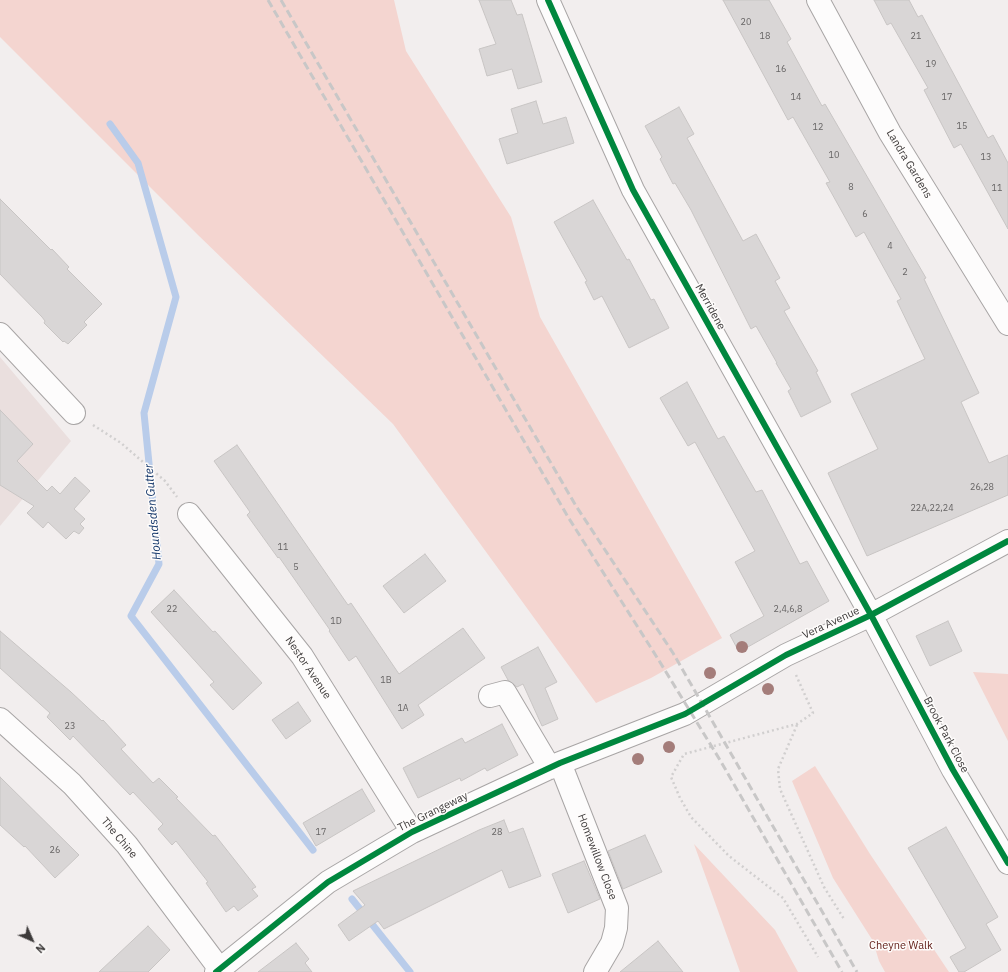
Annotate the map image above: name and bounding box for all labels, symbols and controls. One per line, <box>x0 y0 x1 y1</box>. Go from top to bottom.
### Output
house number: 20 <box>741 17 751 27</box>
house number: 18 <box>760 31 770 41</box>
house number: 21 <box>911 31 921 41</box>
house number: 19 <box>926 59 936 69</box>
house number: 16 <box>776 64 786 74</box>
house number: 14 <box>791 92 801 102</box>
house number: 17 <box>942 92 952 102</box>
house number: 15 <box>957 121 967 131</box>
house number: 12 <box>813 122 823 132</box>
street label: Landra Gardens <box>883 127 935 201</box>
house number: 10 <box>829 150 839 160</box>
house number: 13 <box>981 152 991 162</box>
house number: 8 <box>848 182 854 192</box>
house number: 11 <box>992 183 1002 193</box>
house number: 6 <box>862 209 868 219</box>
house number: 4 <box>887 241 893 251</box>
house number: 2 <box>902 267 908 277</box>
street label: Merridene <box>692 282 728 332</box>
water label: Houndsden Gutter <box>142 463 164 561</box>
house number: 26,28 <box>970 482 994 492</box>
house number: 22A,22,24 <box>910 503 954 513</box>
house number: 11 <box>278 542 288 552</box>
house number: 5 <box>293 562 299 572</box>
house number: 22 <box>167 604 177 614</box>
house number: 2,4,6,8 <box>774 604 802 614</box>
street label: Vera Avenue <box>800 604 862 642</box>
house number: 1D <box>330 616 342 626</box>
street label: Nestor Avenue <box>282 634 334 702</box>
house number: 1B <box>380 675 392 685</box>
street label: Brook Park Close <box>920 695 972 775</box>
house number: 1A <box>397 703 409 713</box>
house number: 23 <box>65 721 75 731</box>
street label: The Grangeway <box>396 789 470 835</box>
street label: Homewillow Close <box>575 812 619 902</box>
street label: The Chine <box>98 815 140 861</box>
house number: 17 <box>316 827 326 837</box>
house number: 28 <box>492 827 502 837</box>
house number: 26 <box>50 845 60 855</box>
north arrow <box>12 920 52 960</box>
park label: Cheyne Walk <box>869 939 933 953</box>
text: N <box>33 941 48 956</box>

